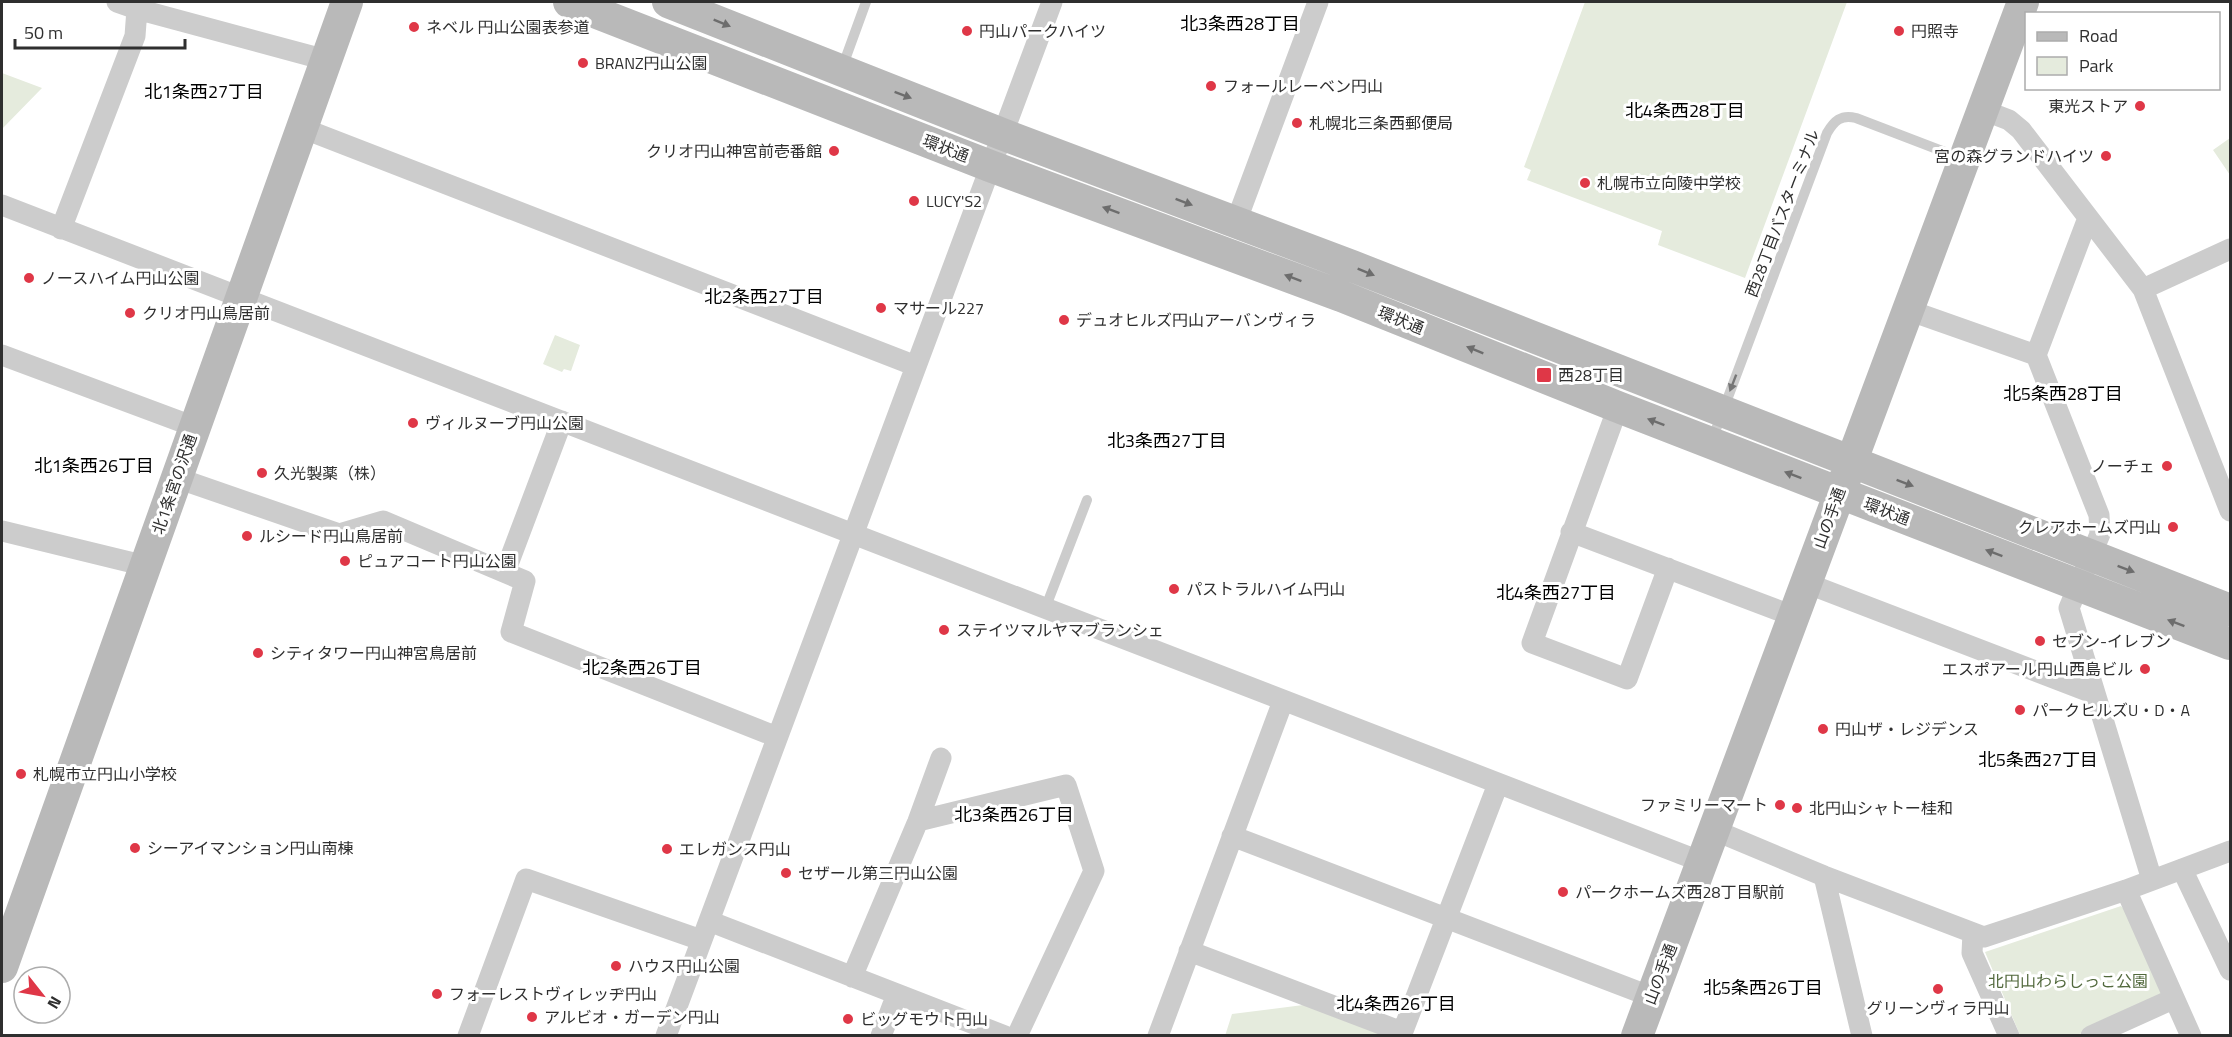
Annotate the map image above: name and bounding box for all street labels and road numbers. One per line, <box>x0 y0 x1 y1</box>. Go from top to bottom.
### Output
street label: 西28丁目バスターミナル <box>1739 126 1825 300</box>
street label: 環状通 <box>919 128 973 168</box>
street label: 環状通 <box>1374 300 1428 340</box>
street label: 北1条宮の沢通 <box>146 430 202 538</box>
street label: 山の手通 <box>1807 484 1851 552</box>
street label: 環状通 <box>1860 491 1914 531</box>
street label: 山の手通 <box>1637 940 1683 1008</box>

